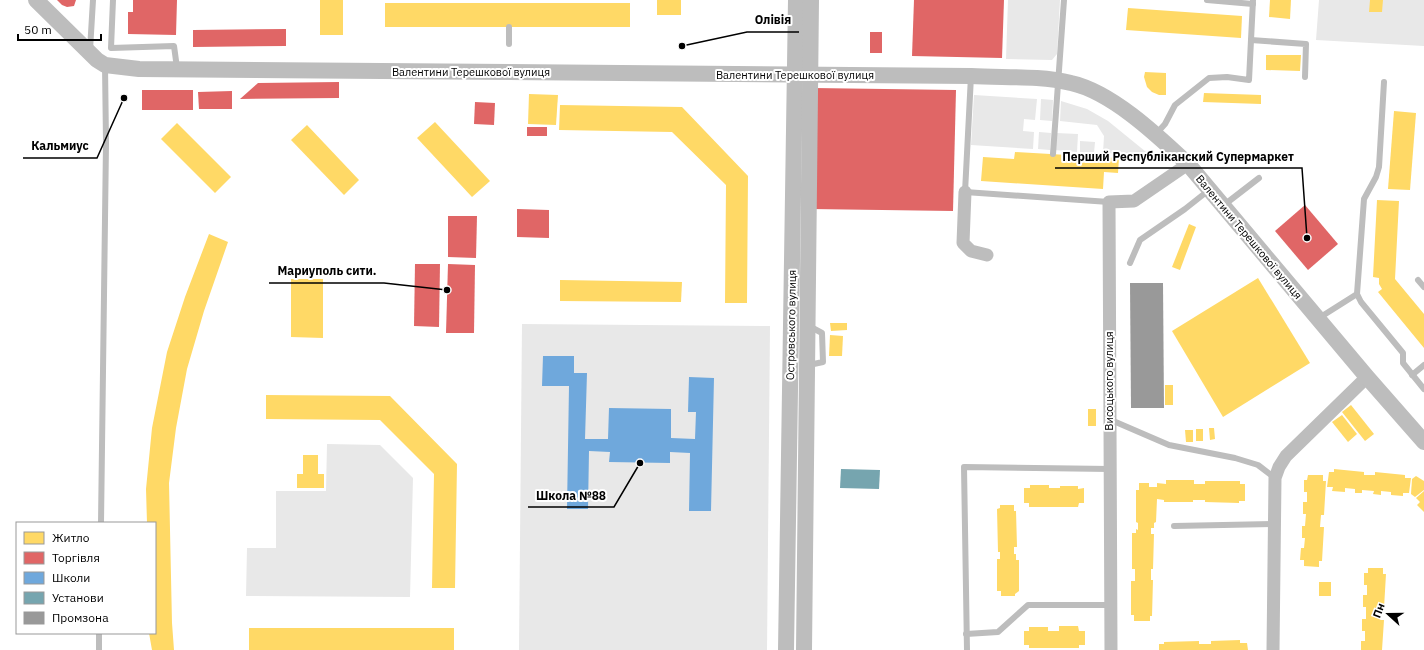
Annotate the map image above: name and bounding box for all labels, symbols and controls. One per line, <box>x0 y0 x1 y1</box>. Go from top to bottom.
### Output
callout: Олівія <box>747 8 799 32</box>
text: Олівія <box>755 12 791 27</box>
scale bar <box>18 16 101 42</box>
text: 50 m <box>24 22 52 37</box>
street label: Валентини Терешкової вулиця <box>392 65 550 79</box>
street label: Валентини Терешкової вулиця <box>716 68 874 82</box>
callout: Кальмиус <box>23 134 97 158</box>
text: Кальмиус <box>31 138 89 153</box>
callout: Перший Республiканский Супермаркет <box>1055 144 1302 168</box>
text: Перший Республiканский Супермаркет <box>1062 149 1294 164</box>
street label: Валентини Терешкової вулиця <box>1193 172 1305 302</box>
callout: Мариуполь сити. <box>269 259 384 283</box>
text: Мариуполь сити. <box>278 263 376 278</box>
street label: Островського вулиця <box>783 270 799 380</box>
street label: Висоцького вулиця <box>1102 331 1116 431</box>
callout: Школа №88 <box>528 483 614 507</box>
text: Школа №88 <box>536 488 606 503</box>
legend <box>16 522 156 634</box>
text: Житло <box>52 530 90 545</box>
text: Торгівля <box>52 550 100 565</box>
text: Школи <box>52 570 90 585</box>
text: Установи <box>52 590 104 605</box>
north arrow <box>1368 594 1408 634</box>
text: Пн <box>1370 601 1388 620</box>
text: Промзона <box>52 610 109 625</box>

